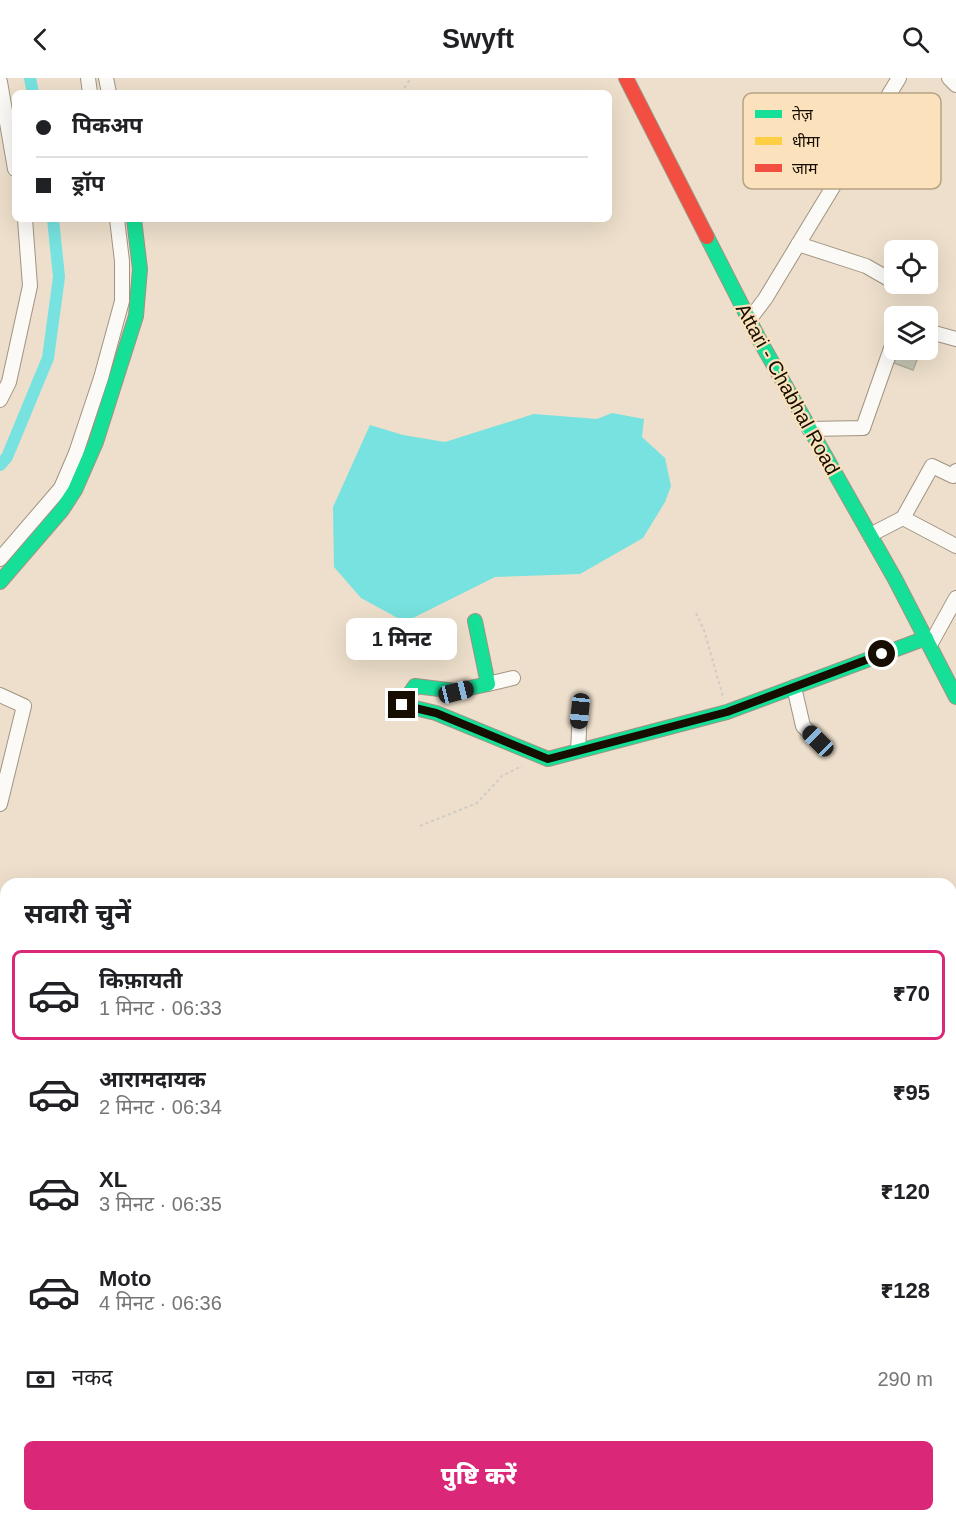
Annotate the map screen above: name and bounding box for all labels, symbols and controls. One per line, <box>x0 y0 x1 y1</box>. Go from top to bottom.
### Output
icon: back <box>24 23 57 56</box>
icon: search <box>899 23 932 56</box>
text: Swyft <box>442 24 514 54</box>
legend <box>743 93 941 189</box>
text: तेज़ <box>792 105 814 123</box>
text: पिकअप <box>72 113 143 138</box>
text: धीमा <box>792 133 821 150</box>
text: जाम <box>792 160 818 177</box>
text: ड्रॉप <box>72 171 105 196</box>
map controls <box>884 240 938 360</box>
button: locate <box>884 240 938 294</box>
street label: Attari - Chabhal Road <box>732 300 844 478</box>
button: layers <box>884 306 938 360</box>
callout: 1 मिनट <box>346 618 458 660</box>
text: 1 मिनट <box>372 628 431 650</box>
route start <box>868 640 895 667</box>
car <box>436 679 476 705</box>
route end <box>388 691 415 718</box>
car <box>569 692 591 730</box>
car <box>799 722 837 760</box>
text: सवारी चुनें <box>24 899 131 929</box>
icon: car <box>27 968 81 1022</box>
text: किफ़ायती <box>99 968 183 993</box>
text: ₹70 <box>893 981 930 1006</box>
text: 1 मिनट · 06:33 <box>99 997 222 1019</box>
icon: car <box>27 1067 81 1121</box>
text: आरामदायक <box>99 1067 206 1092</box>
text: ₹95 <box>893 1080 930 1105</box>
text: 2 मिनट · 06:34 <box>99 1096 222 1118</box>
icon: car <box>27 1166 81 1220</box>
text: XL <box>99 1167 127 1192</box>
text: ₹120 <box>881 1179 930 1204</box>
text: 3 मिनट · 06:35 <box>99 1193 222 1215</box>
icon: car <box>27 1265 81 1319</box>
text: Moto <box>99 1266 152 1291</box>
text: ₹128 <box>881 1278 930 1303</box>
text: 4 मिनट · 06:36 <box>99 1292 222 1314</box>
icon: cash <box>24 1363 57 1396</box>
text: नकद <box>72 1365 113 1390</box>
text: 290 m <box>877 1368 933 1390</box>
button: पुष्टि करें <box>24 1441 933 1510</box>

